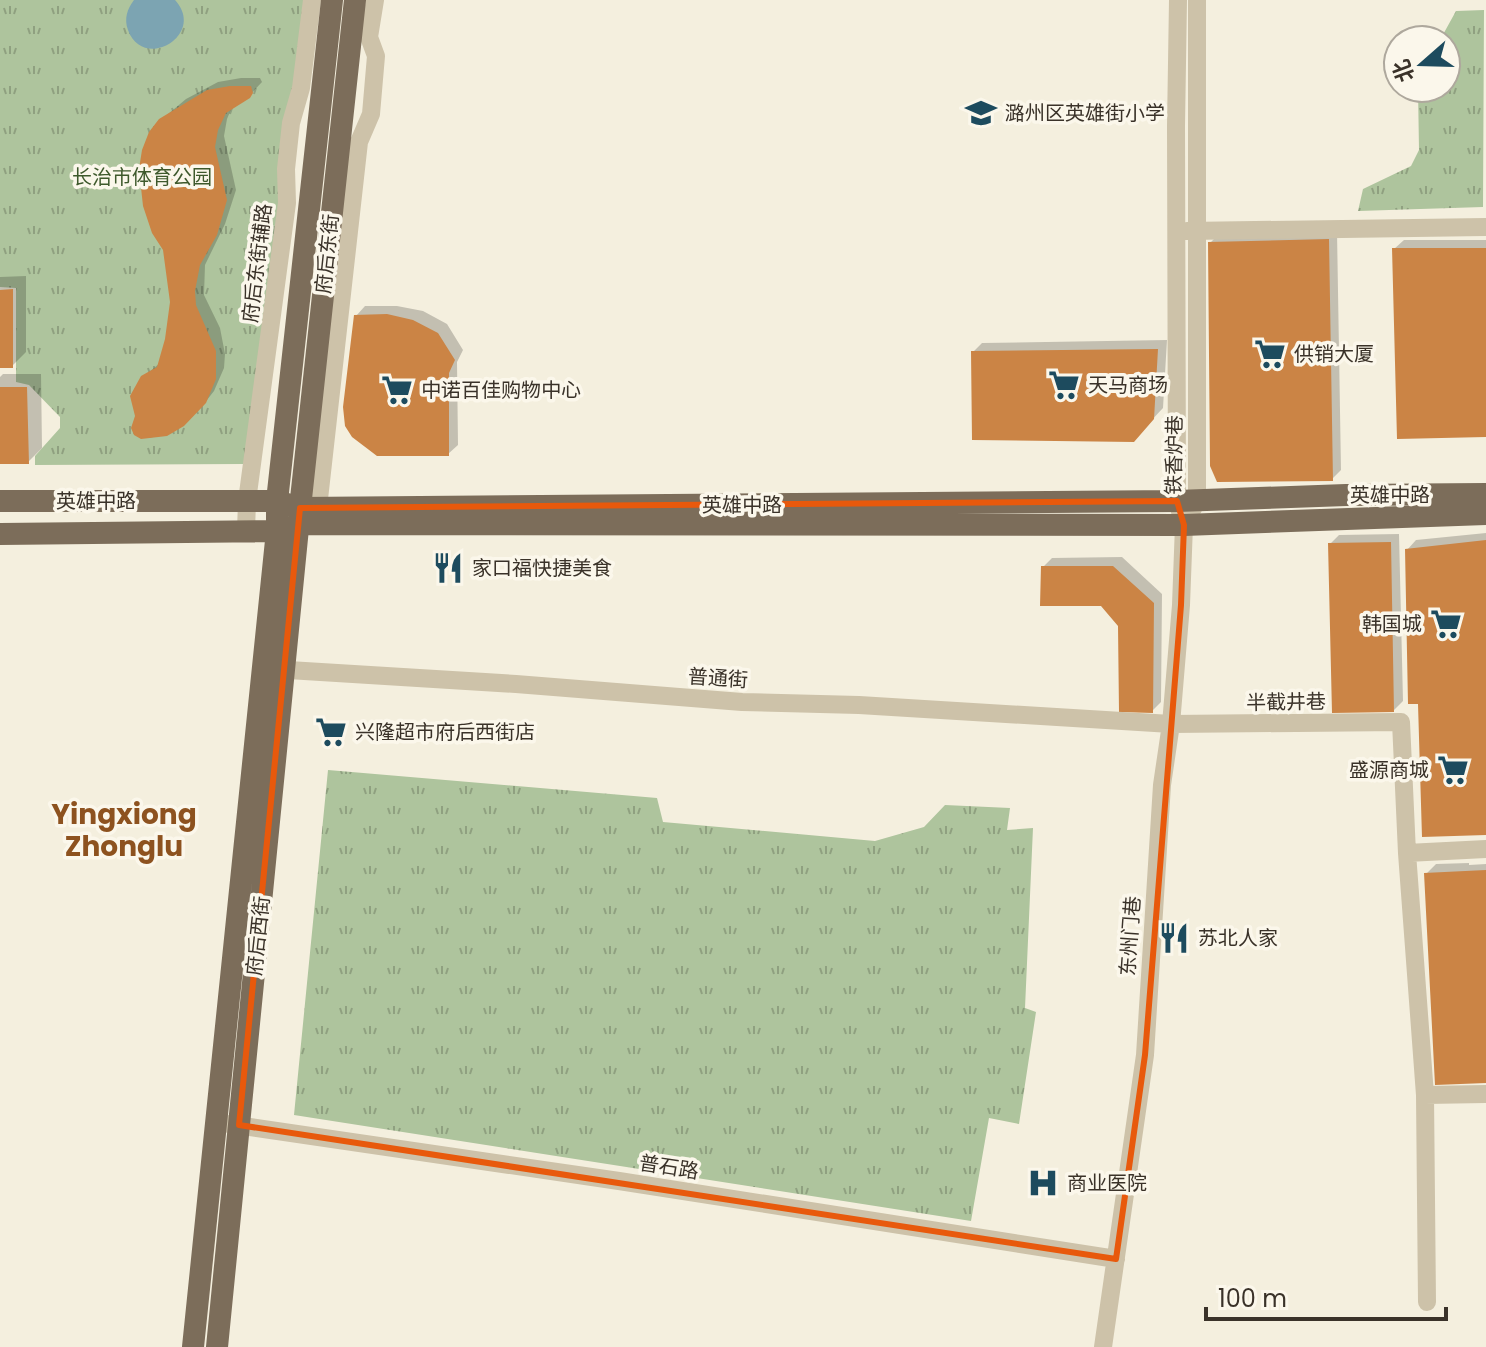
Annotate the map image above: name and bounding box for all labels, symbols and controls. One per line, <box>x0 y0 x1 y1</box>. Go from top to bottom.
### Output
north arrow <box>1382 24 1462 104</box>
text: 北 <box>1385 55 1422 86</box>
school or university icon: 潞州区英雄街小学 <box>964 96 998 130</box>
place label: 潞州区英雄街小学 <box>1005 99 1165 127</box>
park label: 长治市体育公园 <box>72 163 212 191</box>
street label: 府后东街辅路 <box>236 202 278 324</box>
street label: 府后东街 <box>309 213 345 295</box>
supermarket icon: 供销大厦 <box>1253 337 1287 371</box>
place label: 供销大厦 <box>1294 340 1374 368</box>
supermarket icon: 天马商场 <box>1047 368 1081 402</box>
place label: 天马商场 <box>1088 371 1168 399</box>
supermarket icon: 中诺百佳购物中心 <box>380 373 414 407</box>
place label: 中诺百佳购物中心 <box>421 376 581 404</box>
street label: 铁香炉巷 <box>1159 415 1189 495</box>
street label: 英雄中路 <box>1350 481 1430 509</box>
street label: 英雄中路 <box>56 487 136 515</box>
street label: 英雄中路 <box>702 491 782 519</box>
restaurant icon: 家口福快捷美食 <box>431 551 465 585</box>
place label: 家口福快捷美食 <box>472 554 612 582</box>
supermarket icon: 韩国城 <box>1429 607 1463 641</box>
place label: 韩国城 <box>1362 610 1422 638</box>
street label: 普通街 <box>687 662 749 694</box>
street label: 半截井巷 <box>1246 687 1326 717</box>
supermarket icon: 兴隆超市府后西街店 <box>314 715 348 749</box>
place label: 兴隆超市府后西街店 <box>355 718 535 746</box>
supermarket icon: 盛源商城 <box>1436 753 1470 787</box>
place label: 盛源商城 <box>1349 756 1429 784</box>
district label: Yingxiong Zhonglu <box>51 795 197 866</box>
street label: 府后西街 <box>240 895 276 977</box>
street label: 东州门巷 <box>1113 895 1147 977</box>
restaurant icon: 苏北人家 <box>1157 921 1191 955</box>
place label: 苏北人家 <box>1198 924 1278 952</box>
street label: 普石路 <box>637 1148 701 1186</box>
hospital icon: 商业医院 <box>1026 1166 1060 1200</box>
place label: 商业医院 <box>1067 1169 1147 1197</box>
scale bar <box>1206 1271 1446 1321</box>
text: 100 m <box>1218 1282 1287 1315</box>

